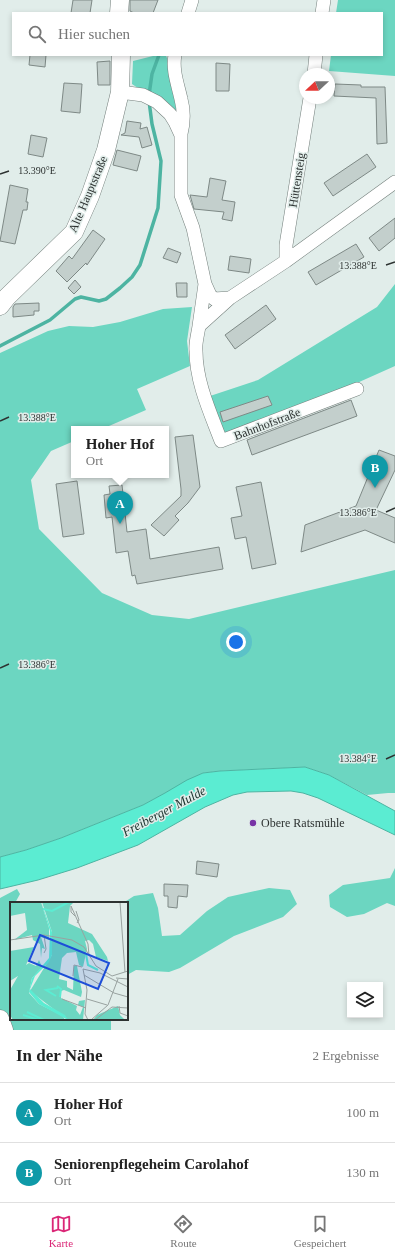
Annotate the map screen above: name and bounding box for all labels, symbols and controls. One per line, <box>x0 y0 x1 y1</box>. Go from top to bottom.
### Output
search box <box>12 12 383 56</box>
icon: search <box>26 23 48 45</box>
text: Hier suchen <box>58 26 130 42</box>
north arrow <box>299 68 335 104</box>
street label: Hüttensteig <box>286 152 308 208</box>
street label: Alte Hauptstraße <box>66 154 110 234</box>
text: 13.390°E <box>18 165 56 176</box>
text: 13.388°E <box>339 260 377 271</box>
street label: Bahnhofstraße <box>232 405 302 443</box>
text: 13.388°E <box>18 412 56 423</box>
popup <box>71 426 169 478</box>
text: Hoher Hof <box>86 436 154 452</box>
text: Ort <box>86 453 103 468</box>
pin: B <box>362 455 388 488</box>
pin: A <box>107 491 133 524</box>
text: 13.386°E <box>339 507 377 518</box>
your location <box>226 632 246 652</box>
text: 13.386°E <box>18 659 56 670</box>
text: 13.384°E <box>339 753 377 764</box>
water label: Freiberger Mulde <box>119 783 209 840</box>
place label: Obere Ratsmühle <box>261 816 345 830</box>
marker: Obere Ratsmühle <box>248 818 258 828</box>
inset map <box>10 902 128 1020</box>
map controls <box>347 982 383 1018</box>
button: layers <box>347 982 383 1018</box>
text: In der Nähe <box>16 1046 103 1065</box>
text: 2 Ergebnisse <box>312 1048 379 1063</box>
text: Hoher Hof <box>54 1096 122 1112</box>
text: A <box>24 1105 34 1120</box>
text: 100 m <box>346 1105 379 1120</box>
text: Ort <box>54 1113 71 1128</box>
text: Seniorenpflegeheim Carolahof <box>54 1156 249 1172</box>
text: B <box>25 1165 33 1180</box>
text: 130 m <box>346 1165 379 1180</box>
text: Ort <box>54 1173 71 1188</box>
tab: Karte <box>49 1213 73 1249</box>
tab: Route <box>170 1213 197 1249</box>
tab: Gespeichert <box>294 1213 346 1249</box>

